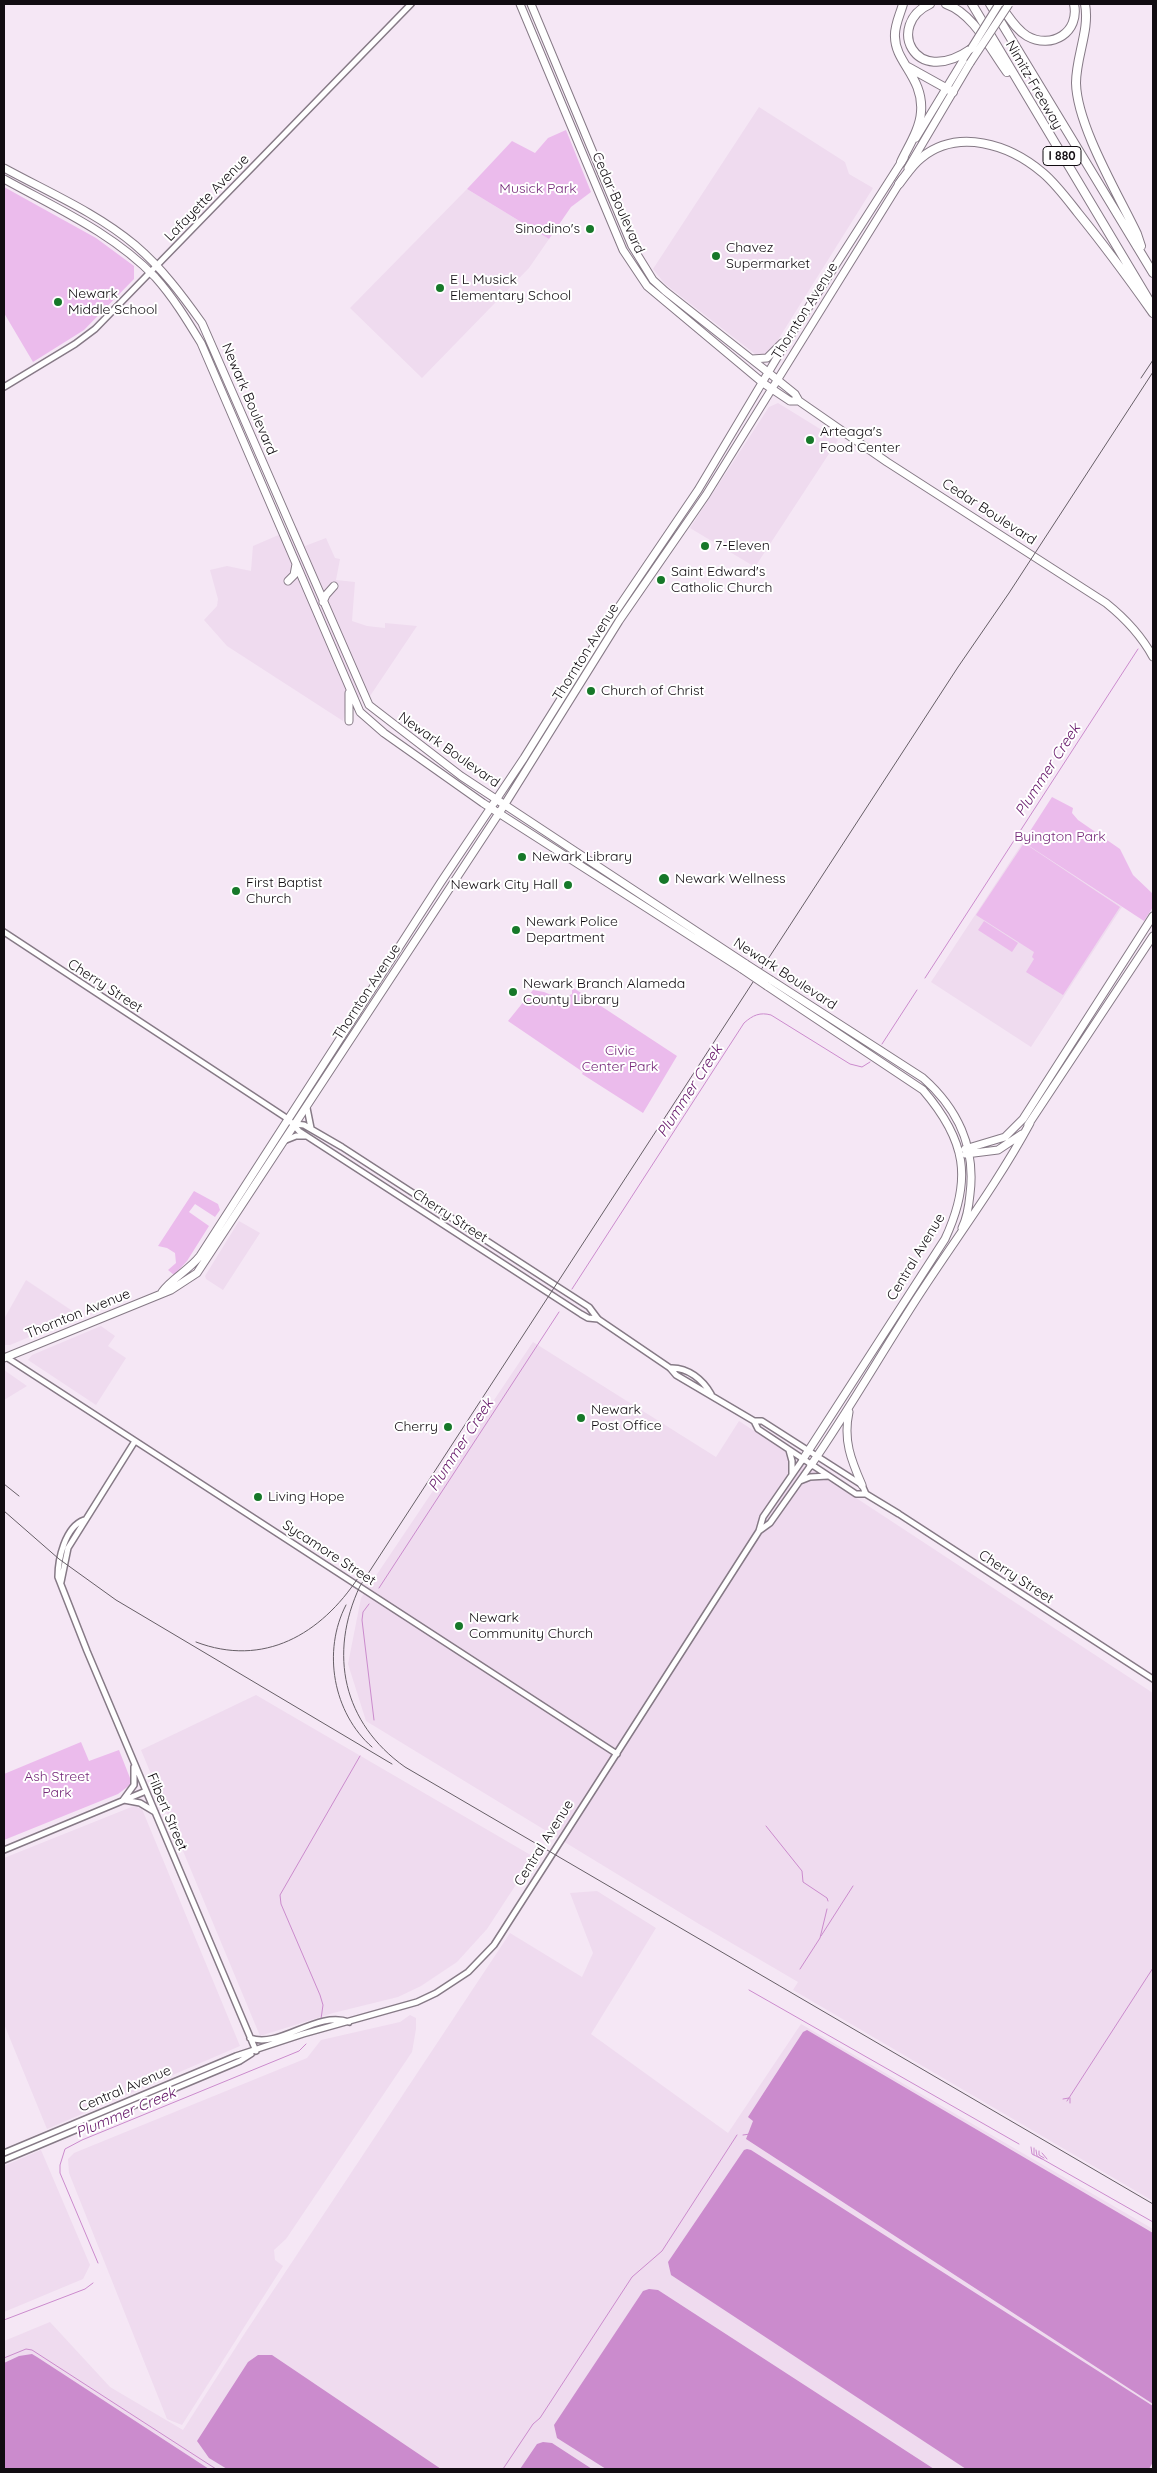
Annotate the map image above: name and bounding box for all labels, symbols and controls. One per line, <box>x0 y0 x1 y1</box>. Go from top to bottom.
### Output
street label: Nimitz Freeway <box>1002 38 1066 132</box>
road number: I 880 <box>1043 146 1081 166</box>
street label: Cedar Boulevard <box>588 150 648 256</box>
street label: Lafayette Avenue <box>161 151 253 245</box>
park label: Musick Park <box>499 181 577 197</box>
place label: Sinodino's <box>515 221 580 237</box>
marker: Sinodino's <box>584 223 596 235</box>
place label: Chavez Supermarket <box>726 240 810 272</box>
marker: Chavez Supermarket <box>710 250 722 262</box>
street label: Thornton Avenue <box>768 259 842 363</box>
place label: E L Musick Elementary School <box>450 272 571 304</box>
marker: E L Musick Elementary School <box>434 282 446 294</box>
place label: Newark Middle School <box>68 286 158 318</box>
marker: Newark Middle School <box>52 296 64 308</box>
street label: Newark Boulevard <box>218 341 280 457</box>
place label: Arteaga's Food Center <box>820 424 900 457</box>
marker: Arteaga's Food Center <box>804 434 816 446</box>
street label: Cedar Boulevard <box>939 475 1039 549</box>
place label: 7-Eleven <box>715 538 770 554</box>
marker: 7-Eleven <box>699 540 711 552</box>
place label: Saint Edward's Catholic Church <box>671 564 772 596</box>
marker: Saint Edward's Catholic Church <box>655 574 667 586</box>
street label: Thornton Avenue <box>549 600 623 704</box>
place label: Church of Christ <box>601 683 704 699</box>
marker: Church of Christ <box>585 685 597 697</box>
street label: Newark Boulevard <box>395 709 503 791</box>
water label: Plummer Creek <box>1011 720 1085 820</box>
park label: Byington Park <box>1014 829 1106 845</box>
place label: Newark Library <box>532 849 632 865</box>
marker: Newark Library <box>516 851 528 863</box>
place label: Newark Wellness <box>675 871 786 887</box>
marker: Newark Wellness <box>657 872 671 886</box>
place label: First Baptist Church <box>246 875 323 908</box>
place label: Newark City Hall <box>450 877 558 893</box>
marker: Newark City Hall <box>562 879 574 891</box>
marker: First Baptist Church <box>230 885 242 897</box>
place label: Newark Police Department <box>526 914 618 946</box>
marker: Newark Police Department <box>510 924 522 936</box>
street label: Newark Boulevard <box>730 934 840 1014</box>
street label: Thornton Avenue <box>330 941 404 1043</box>
street label: Cherry Street <box>64 956 146 1016</box>
place label: Newark Branch Alameda County Library <box>523 976 685 1009</box>
marker: Newark Branch Alameda County Library <box>507 986 519 998</box>
water label: Plummer Creek <box>653 1041 727 1141</box>
park label: Civic Center Park <box>582 1043 658 1076</box>
street label: Cherry Street <box>409 1186 491 1246</box>
street label: Central Avenue <box>883 1210 949 1304</box>
street label: Thornton Avenue <box>23 1285 133 1343</box>
water label: Plummer Creek <box>424 1395 498 1495</box>
place label: Newark Post Office <box>591 1402 662 1434</box>
marker: Newark Post Office <box>575 1412 587 1424</box>
place label: Cherry <box>394 1419 438 1435</box>
marker: Cherry <box>442 1421 454 1433</box>
place label: Living Hope <box>268 1489 344 1505</box>
marker: Living Hope <box>252 1491 264 1503</box>
street label: Sycamore Street <box>279 1517 379 1589</box>
street label: Cherry Street <box>975 1547 1057 1607</box>
place label: Newark Community Church <box>469 1610 593 1642</box>
marker: Newark Community Church <box>453 1620 465 1632</box>
park label: Ash Street Park <box>24 1769 90 1801</box>
street label: Filbert Street <box>143 1771 191 1853</box>
street label: Central Avenue <box>511 1797 577 1889</box>
street label: Central Avenue <box>76 2062 174 2116</box>
water label: Plummer Creek <box>73 2084 179 2142</box>

